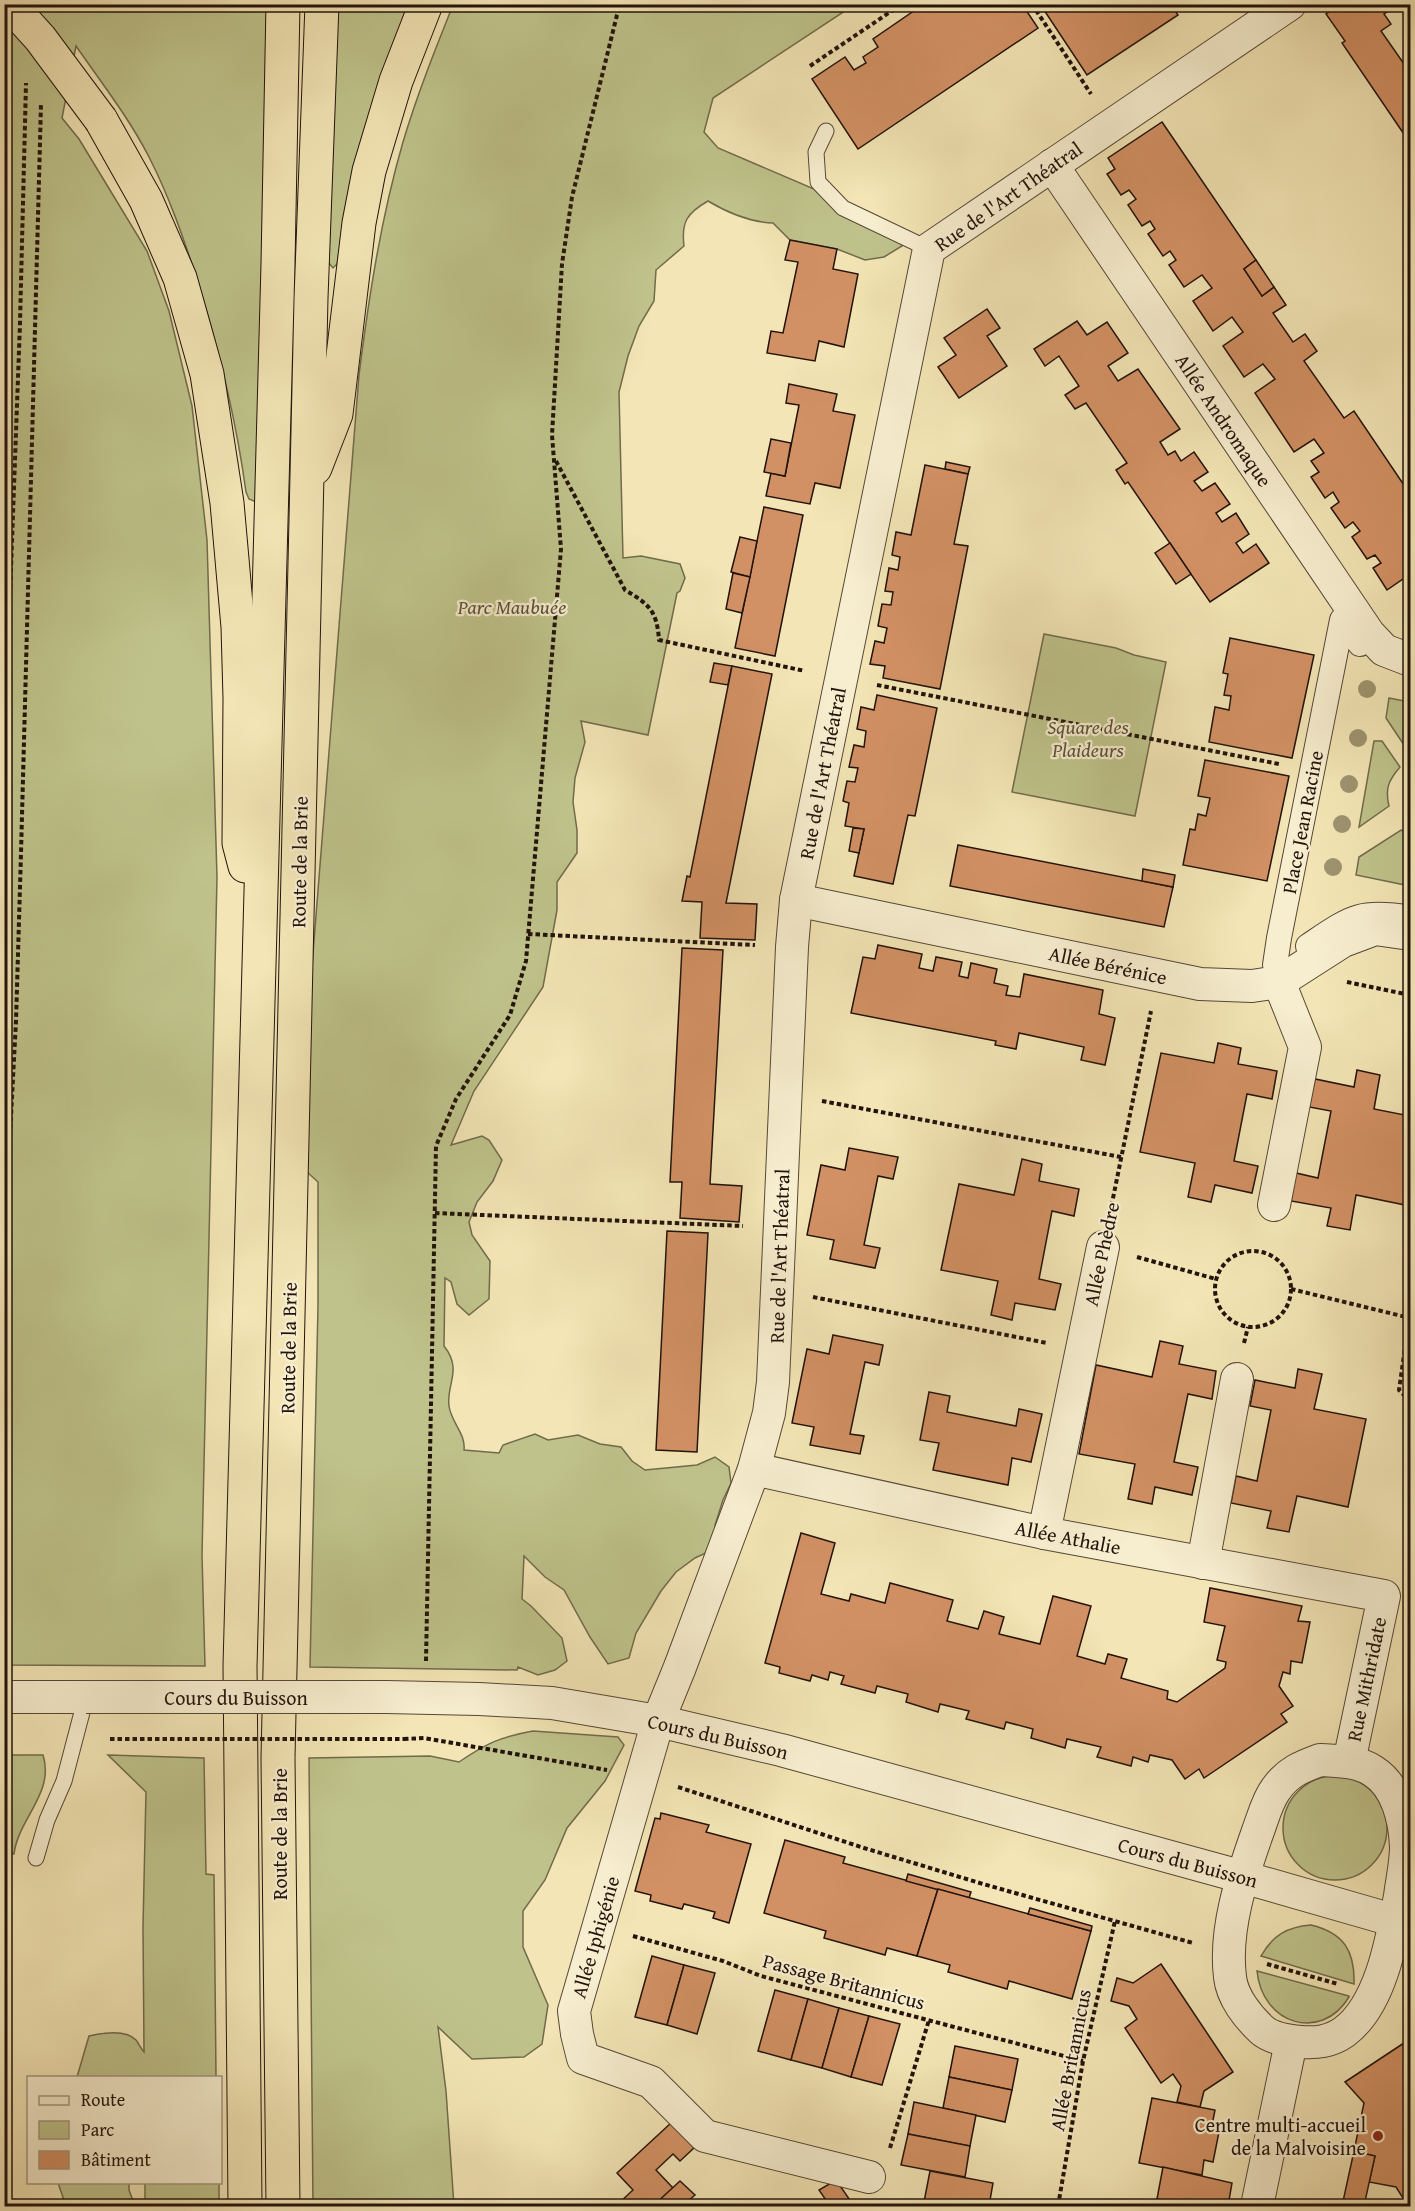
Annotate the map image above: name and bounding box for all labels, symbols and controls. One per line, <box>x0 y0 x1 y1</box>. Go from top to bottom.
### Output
street label: Rue de l'Art Théatral <box>928 134 1088 258</box>
street label: Allée Andromaque <box>1169 348 1279 492</box>
park label: Parc Maubuée <box>457 592 566 621</box>
street label: Rue de l'Art Théatral <box>791 684 853 861</box>
park label: Square des Plaideurs <box>1047 712 1130 764</box>
street label: Place Jean Racine <box>1274 748 1330 896</box>
street label: Route de la Brie <box>283 796 315 928</box>
street label: Allée Bérénice <box>1046 938 1170 992</box>
street label: Rue de l'Art Théatral <box>761 1168 797 1344</box>
street label: Allée Phèdre <box>1076 1199 1126 1309</box>
street label: Route de la Brie <box>272 1282 304 1414</box>
street label: Allée Athalie <box>1013 1513 1123 1561</box>
street label: Rue Mithridate <box>1339 1614 1393 1744</box>
street label: Cours du Buisson <box>164 1683 308 1712</box>
street label: Cours du Buisson <box>645 1706 791 1766</box>
street label: Route de la Brie <box>265 1768 294 1900</box>
street label: Cours du Buisson <box>1115 1829 1261 1895</box>
street label: Allée Iphigénie <box>564 1872 626 2002</box>
street label: Passage Britannicus <box>760 1945 928 2017</box>
street label: Allée Britannicus <box>1042 1987 1098 2133</box>
legend <box>27 2076 222 2184</box>
text: Route <box>81 2086 125 2113</box>
place label: Centre multi-accueil de la Malvoisine <box>1195 2110 1366 2162</box>
text: Parc <box>81 2116 114 2143</box>
marker: Centre multi-accueil de la Malvoisine <box>1371 2129 1385 2143</box>
text: Bâtiment <box>81 2146 151 2173</box>

